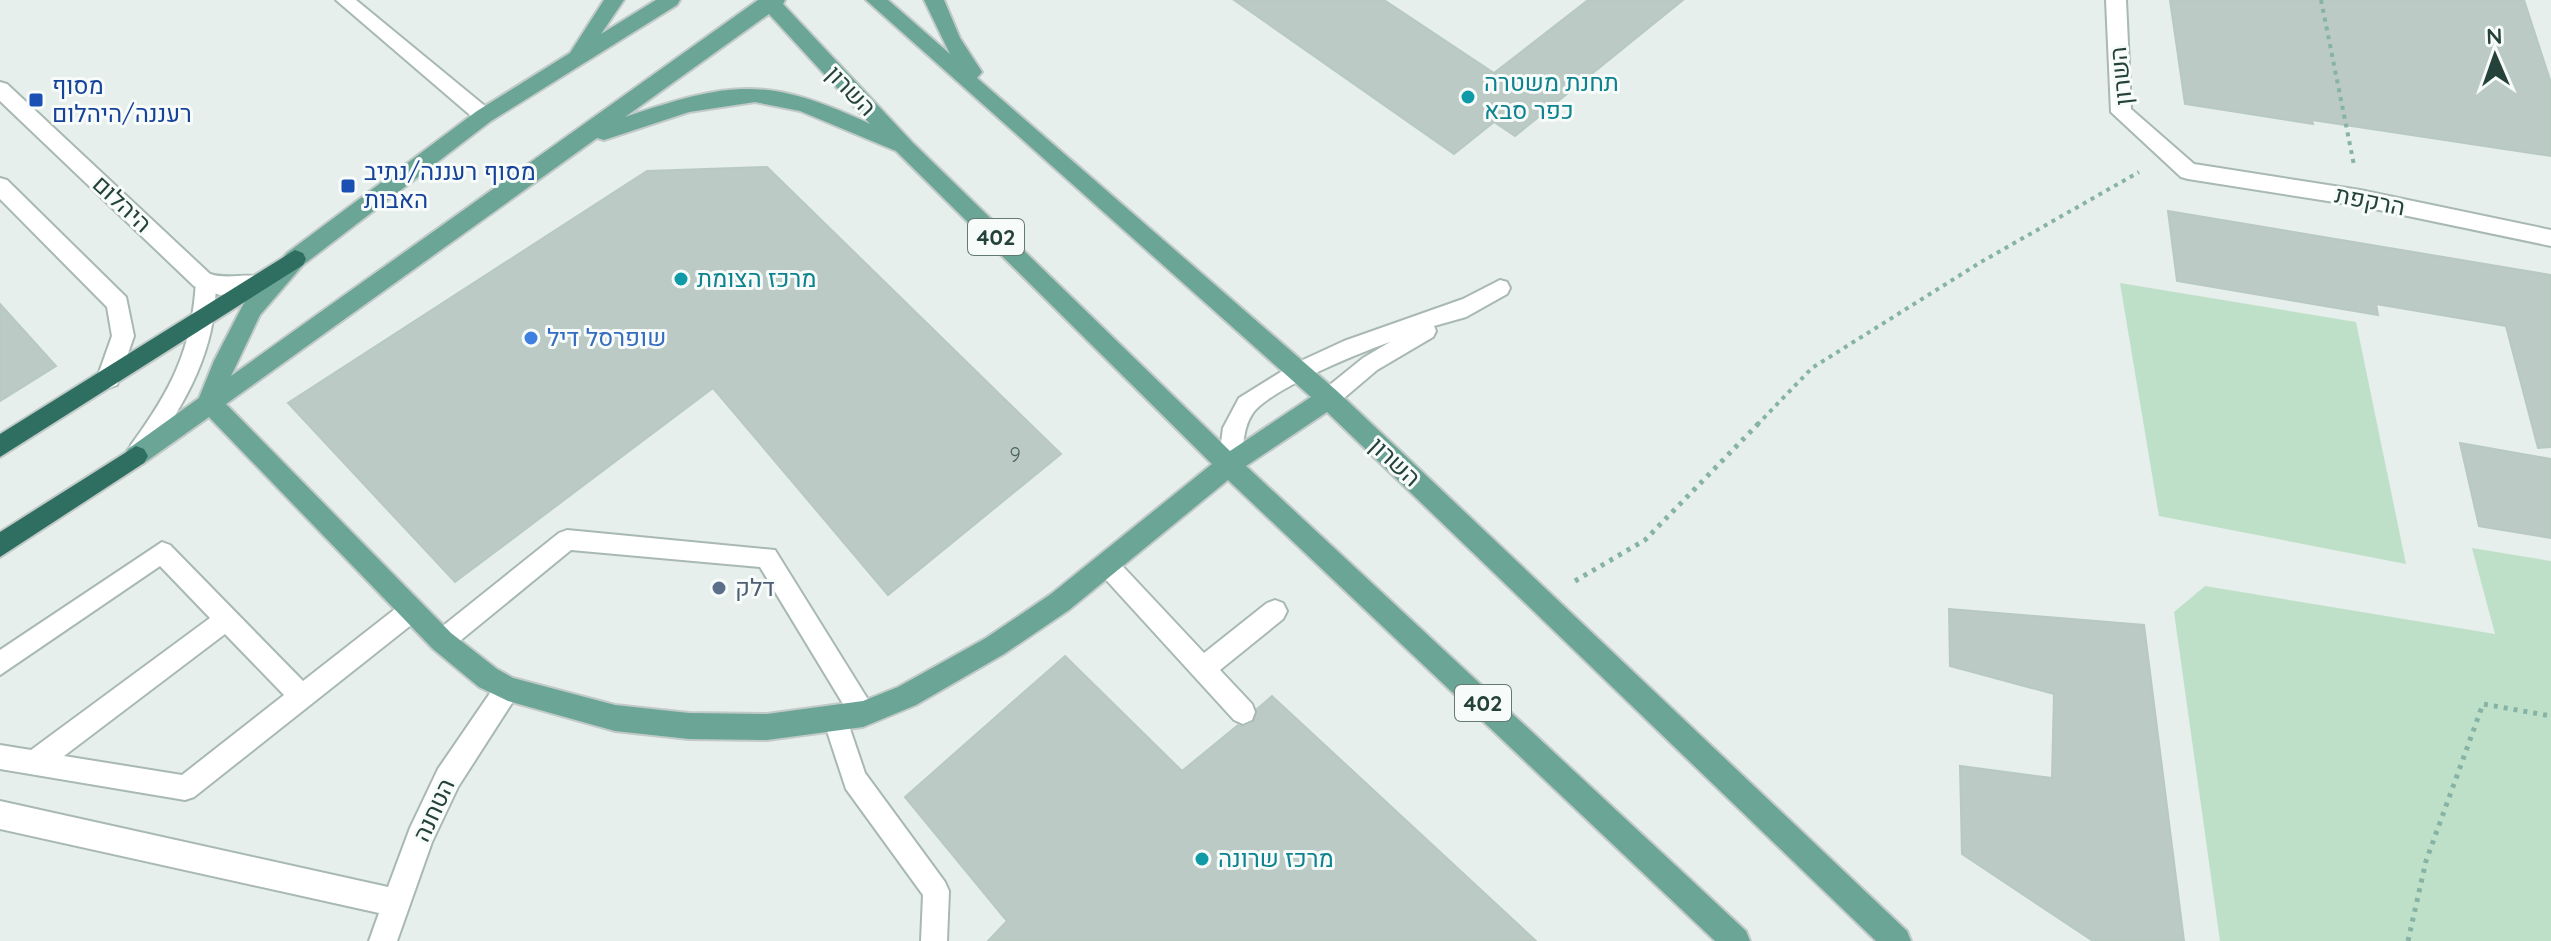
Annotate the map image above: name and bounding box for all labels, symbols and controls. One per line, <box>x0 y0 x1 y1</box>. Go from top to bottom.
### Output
north arrow <box>2455 16 2535 96</box>
text: N <box>2486 22 2503 50</box>
street label: השרון <box>2102 45 2138 107</box>
street label: השרון <box>820 59 883 122</box>
place label: תחנת משטרה כפר סבא <box>1484 67 1619 125</box>
place label: מסוף רעננה/היהלום <box>52 70 192 128</box>
marker: תחנת משטרה כפר סבא <box>1459 88 1477 106</box>
marker: מסוף רעננה/היהלום <box>27 91 45 109</box>
place label: מסוף רעננה/נתיב האבות <box>364 156 536 214</box>
street label: היהלום <box>87 168 159 238</box>
marker: מסוף רעננה/נתיב האבות <box>339 177 357 195</box>
street label: הרקפת <box>2333 179 2408 222</box>
road number: 402 <box>968 219 1024 255</box>
place label: מרכז הצומת <box>697 263 816 293</box>
marker: מרכז הצומת <box>672 270 690 288</box>
place label: שופרסל דיל <box>547 322 666 352</box>
marker: שופרסל דיל <box>522 329 540 347</box>
street label: השרון <box>1364 430 1427 492</box>
house number: 9 <box>1009 442 1021 467</box>
place label: דלק <box>735 572 775 602</box>
marker: דלק <box>710 579 728 597</box>
road number: 402 <box>1455 685 1511 721</box>
street label: הטחנה <box>405 773 461 846</box>
place label: מרכז שרונה <box>1218 843 1334 873</box>
marker: מרכז שרונה <box>1193 850 1211 868</box>

